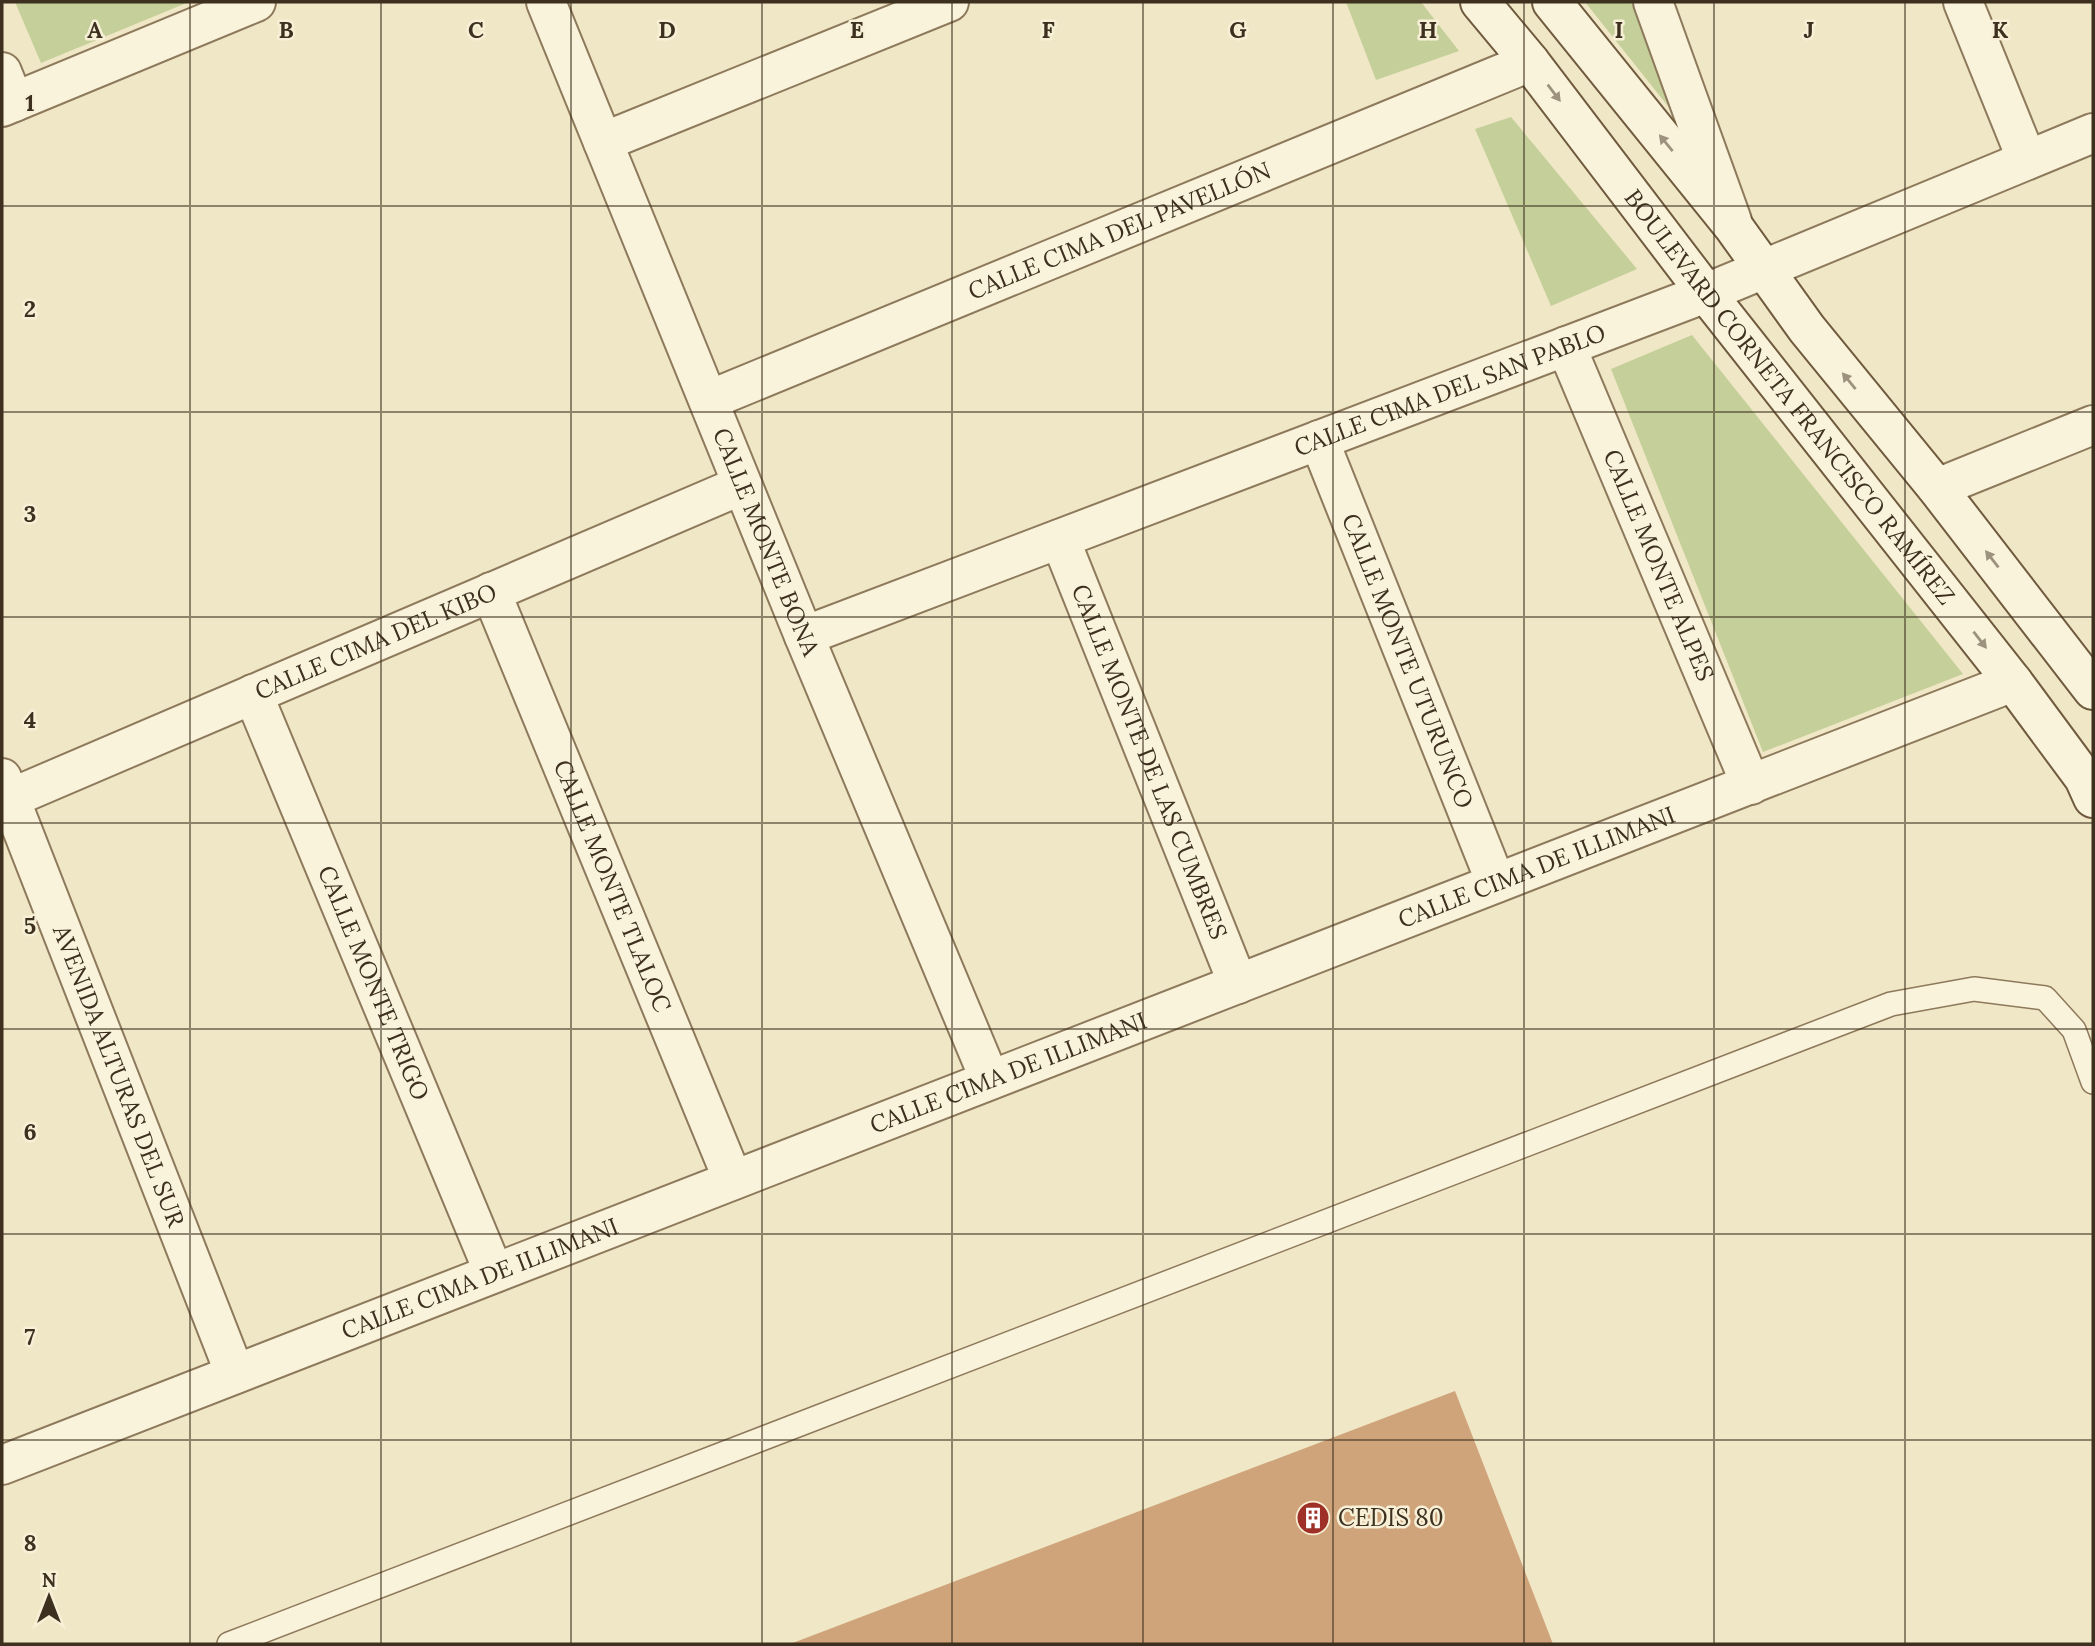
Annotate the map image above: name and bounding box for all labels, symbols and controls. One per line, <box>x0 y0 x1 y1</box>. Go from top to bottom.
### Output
text: A <box>87 15 103 44</box>
text: B <box>278 15 294 44</box>
text: C <box>468 15 484 44</box>
text: D <box>658 15 676 44</box>
text: E <box>850 15 864 44</box>
text: F <box>1041 15 1055 44</box>
text: G <box>1229 15 1247 44</box>
text: H <box>1419 15 1437 44</box>
text: I <box>1615 15 1623 44</box>
text: J <box>1804 15 1814 44</box>
text: K <box>1992 15 2009 44</box>
one-way arrow <box>1546 84 1560 102</box>
text: 1 <box>25 88 35 117</box>
one-way arrow <box>1659 134 1674 151</box>
street label: CALLE CIMA DEL PAVELLÓN <box>963 154 1275 307</box>
street label: BOULEVARD CORNETA FRANCISCO RAMÍREZ <box>1618 183 1962 611</box>
text: 2 <box>24 294 36 323</box>
street label: CALLE CIMA DEL SAN PABLO <box>1290 317 1610 463</box>
one-way arrow <box>1842 373 1857 391</box>
street label: CALLE MONTE BONA <box>706 423 827 661</box>
street label: CALLE MONTE ALPES <box>1596 445 1721 685</box>
text: 3 <box>24 499 36 528</box>
street label: CALLE MONTE UTURUNCO <box>1335 509 1481 813</box>
one-way arrow <box>1984 550 1999 568</box>
street label: CALLE CIMA DEL KIBO <box>250 576 501 707</box>
street label: CALLE MONTE DE LAS CUMBRES <box>1065 580 1234 944</box>
one-way arrow <box>1972 630 1987 648</box>
text: 4 <box>24 705 36 734</box>
street label: CALLE MONTE TLALOC <box>547 755 678 1017</box>
street label: CALLE CIMA DE ILLIMANI <box>1394 799 1680 935</box>
street label: CALLE MONTE TRIGO <box>311 861 436 1105</box>
text: 5 <box>24 911 36 940</box>
street label: AVENIDA ALTURAS DEL SUR <box>46 920 192 1232</box>
street label: CALLE CIMA DE ILLIMANI <box>865 1005 1151 1141</box>
text: 6 <box>23 1117 37 1146</box>
street label: CALLE CIMA DE ILLIMANI <box>337 1210 623 1346</box>
text: 7 <box>25 1322 36 1351</box>
building icon: CEDIS 80 <box>1294 1499 1332 1537</box>
place label: CEDIS 80 <box>1338 1502 1444 1533</box>
text: 8 <box>23 1528 37 1557</box>
north arrow <box>14 1562 84 1632</box>
text: N <box>42 1568 57 1592</box>

